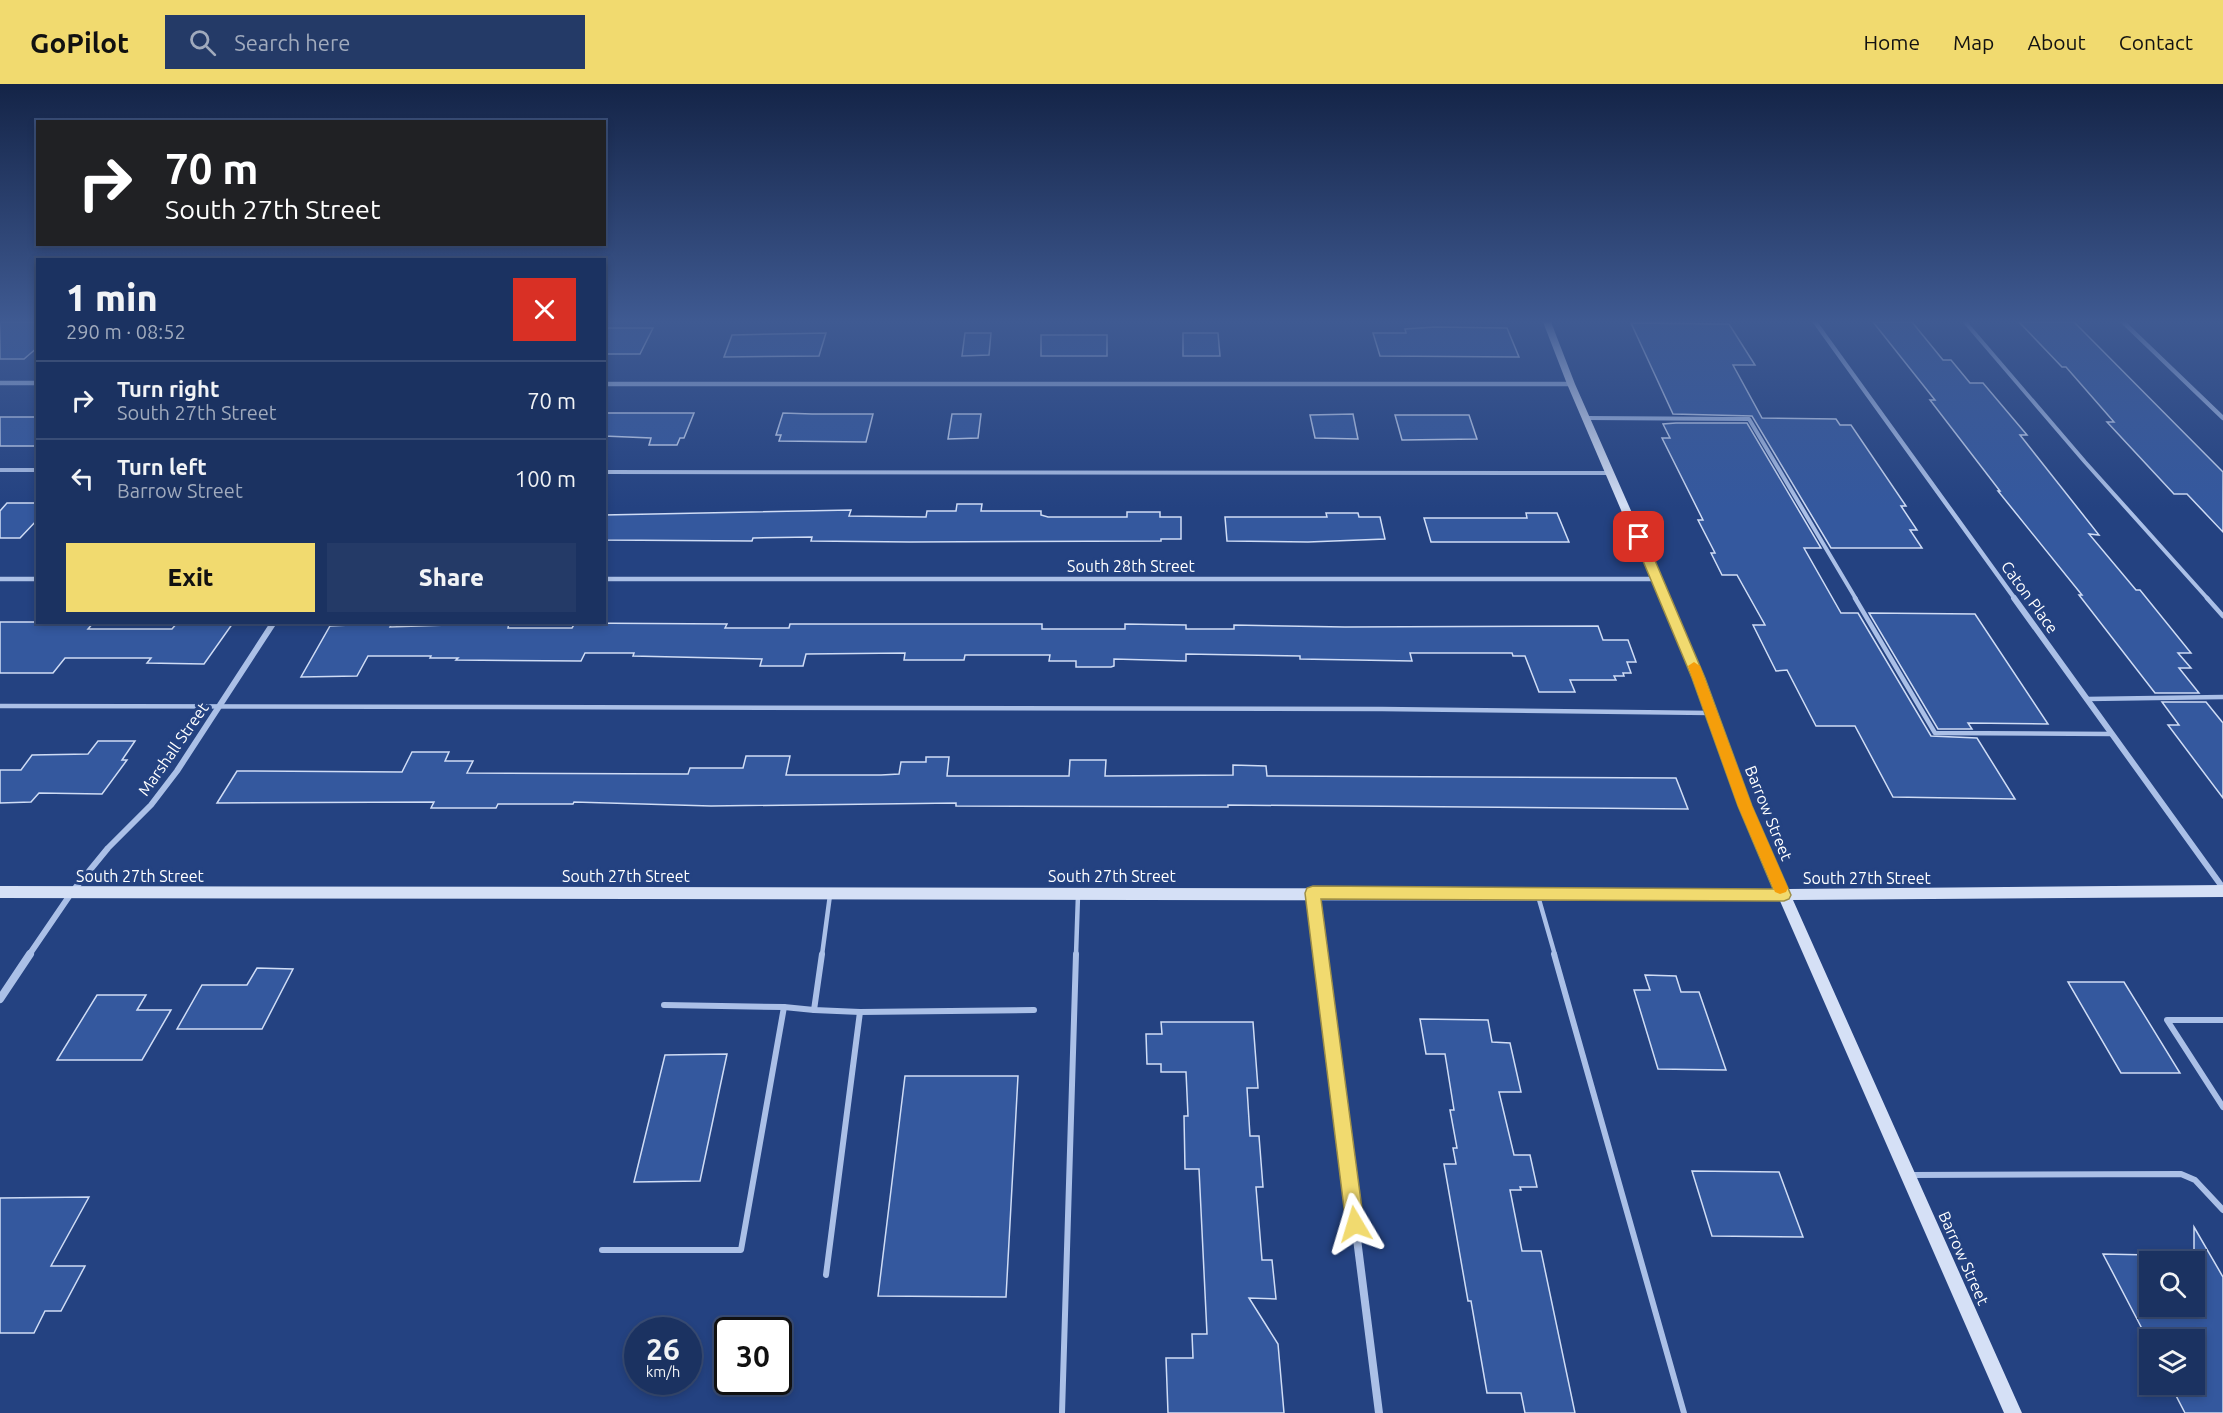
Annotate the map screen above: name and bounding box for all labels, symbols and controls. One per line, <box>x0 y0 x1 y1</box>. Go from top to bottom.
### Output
search box <box>165 15 585 69</box>
icon: search <box>186 26 219 59</box>
text: GoPilot <box>30 27 129 58</box>
text: Search here <box>234 30 350 55</box>
text: Home <box>1863 30 1920 54</box>
text: Map <box>1953 30 1994 54</box>
text: About <box>2027 30 2086 54</box>
text: Contact <box>2119 30 2193 54</box>
icon: right <box>66 144 144 222</box>
text: 70 m <box>165 145 259 192</box>
text: South 27th Street <box>165 194 381 224</box>
text: 1 min <box>66 277 158 318</box>
button: close <box>513 278 576 341</box>
text: 290 m · 08:52 <box>66 320 186 343</box>
text: Turn right <box>117 376 219 401</box>
icon: right <box>66 384 99 417</box>
text: 70 m <box>527 388 576 413</box>
text: South 27th Street <box>117 401 277 424</box>
text: Turn left <box>117 454 207 479</box>
icon: left <box>66 462 99 495</box>
text: 100 m <box>515 466 576 491</box>
text: Barrow Street <box>117 479 243 502</box>
pin <box>1613 511 1664 562</box>
icon: arrive <box>1622 520 1655 553</box>
button: Exit <box>66 543 315 612</box>
button: Share <box>327 543 576 612</box>
street label: South 28th Street <box>1067 557 1196 575</box>
street label: Caton Place <box>1998 557 2062 637</box>
street label: Marshall Street <box>134 699 212 799</box>
street label: Barrow Street <box>1742 763 1796 864</box>
street label: South 27th Street <box>76 867 205 885</box>
street label: South 27th Street <box>562 867 691 885</box>
street label: South 27th Street <box>1048 867 1177 885</box>
street label: South 27th Street <box>1803 869 1932 887</box>
position arrow <box>1323 1192 1387 1256</box>
street label: Barrow Street <box>1935 1208 1993 1308</box>
map controls <box>2139 1251 2205 1395</box>
button: search <box>2139 1251 2205 1317</box>
speed limit sign: 30 <box>714 1317 792 1395</box>
button: layers <box>2139 1329 2205 1395</box>
text: 26 <box>646 1332 680 1366</box>
text: km/h <box>646 1363 680 1380</box>

